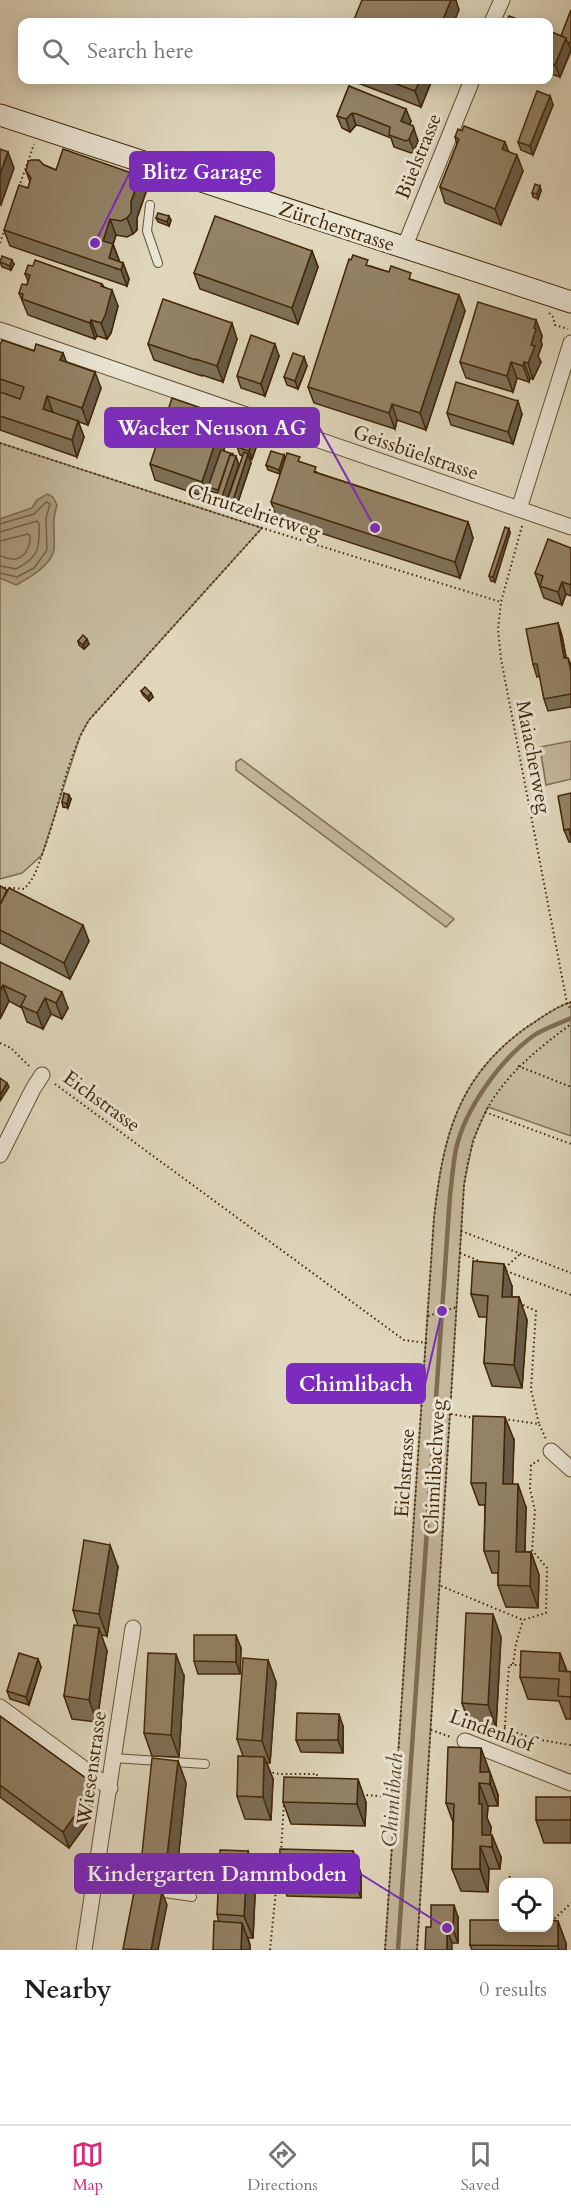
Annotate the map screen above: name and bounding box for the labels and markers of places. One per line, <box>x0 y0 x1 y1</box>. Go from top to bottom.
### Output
callout: Blitz Garage <box>130 152 274 191</box>
callout: Wacker Neuson AG <box>105 408 319 447</box>
callout: Chimlibach <box>287 1364 425 1403</box>
callout: Kindergarten Dammboden <box>75 1854 359 1893</box>

